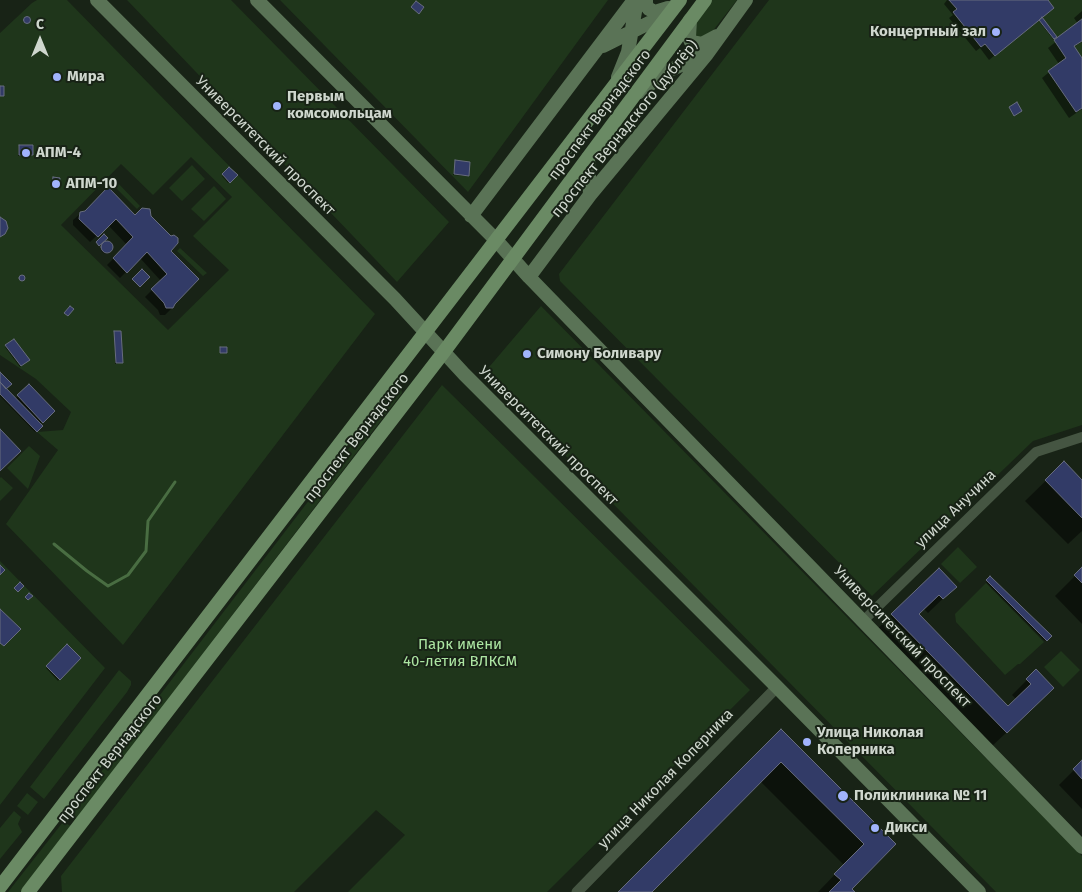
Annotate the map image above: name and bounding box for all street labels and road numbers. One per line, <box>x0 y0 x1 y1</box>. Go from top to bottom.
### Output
street label: проспект Вернадского (дублёр) <box>548 37 702 221</box>
street label: проспект Вернадского <box>545 46 655 184</box>
street label: Университетский проспект <box>191 72 339 220</box>
street label: Университетский проспект <box>474 362 622 510</box>
street label: проспект Вернадского <box>301 370 413 506</box>
street label: улица Анучина <box>912 466 1000 552</box>
street label: Университетский проспект <box>830 562 974 712</box>
street label: проспект Вернадского <box>54 691 166 827</box>
street label: улица Николая Коперника <box>595 705 737 853</box>

